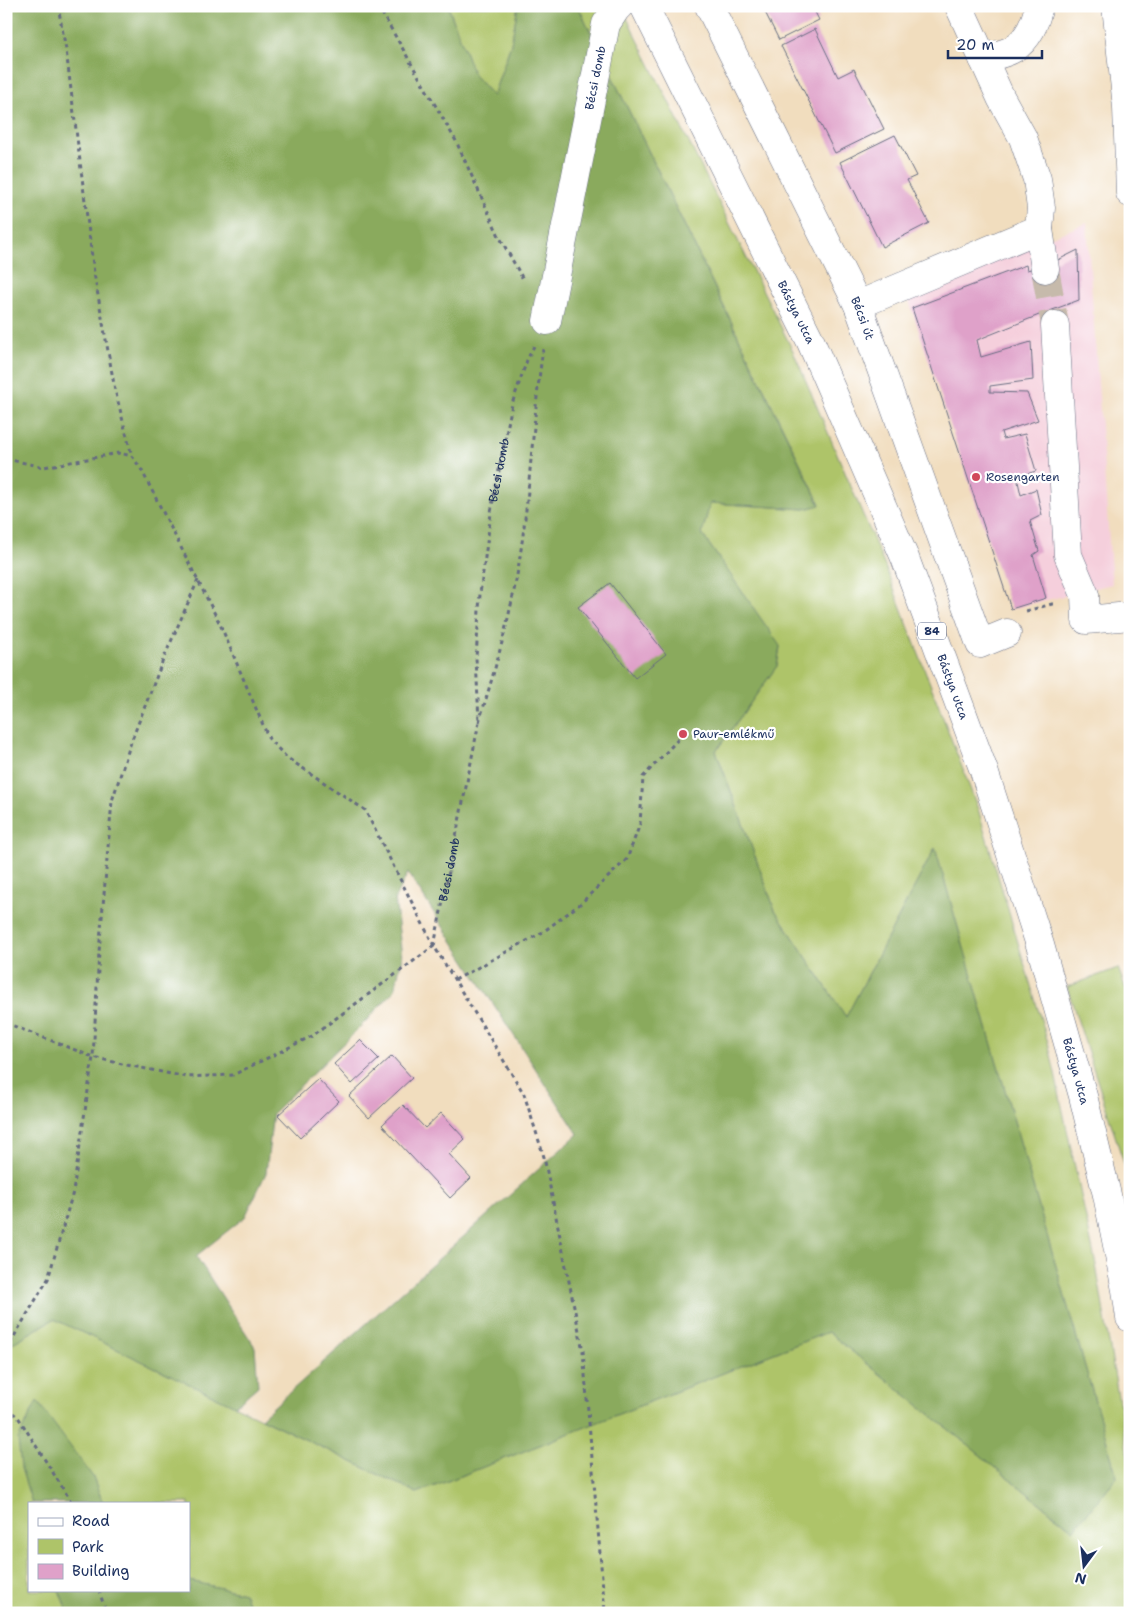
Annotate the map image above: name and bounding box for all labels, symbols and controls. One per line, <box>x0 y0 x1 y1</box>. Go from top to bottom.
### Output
scale bar <box>948 28 1042 60</box>
text: 20 m <box>956 35 995 55</box>
street label: Bécsi domb <box>581 44 609 111</box>
street label: Bástya utca <box>774 278 819 347</box>
street label: Bécsi út <box>847 294 878 342</box>
street label: Bécsi domb <box>485 437 513 504</box>
place label: Rosengarten <box>986 469 1060 485</box>
marker: Rosengarten <box>970 471 982 483</box>
road number: 84 <box>918 622 946 640</box>
street label: Bástya utca <box>933 652 972 722</box>
place label: Paur-emlékmű <box>693 726 774 742</box>
marker: Paur-emlékmű <box>677 728 689 740</box>
street label: Bécsi domb <box>435 836 464 903</box>
street label: Bástya utca <box>1059 1036 1093 1107</box>
legend <box>28 1502 190 1592</box>
text: Road <box>72 1511 110 1531</box>
text: Park <box>72 1537 104 1557</box>
north arrow <box>1058 1542 1108 1592</box>
text: Building <box>72 1561 129 1581</box>
text: N <box>1073 1568 1088 1589</box>

